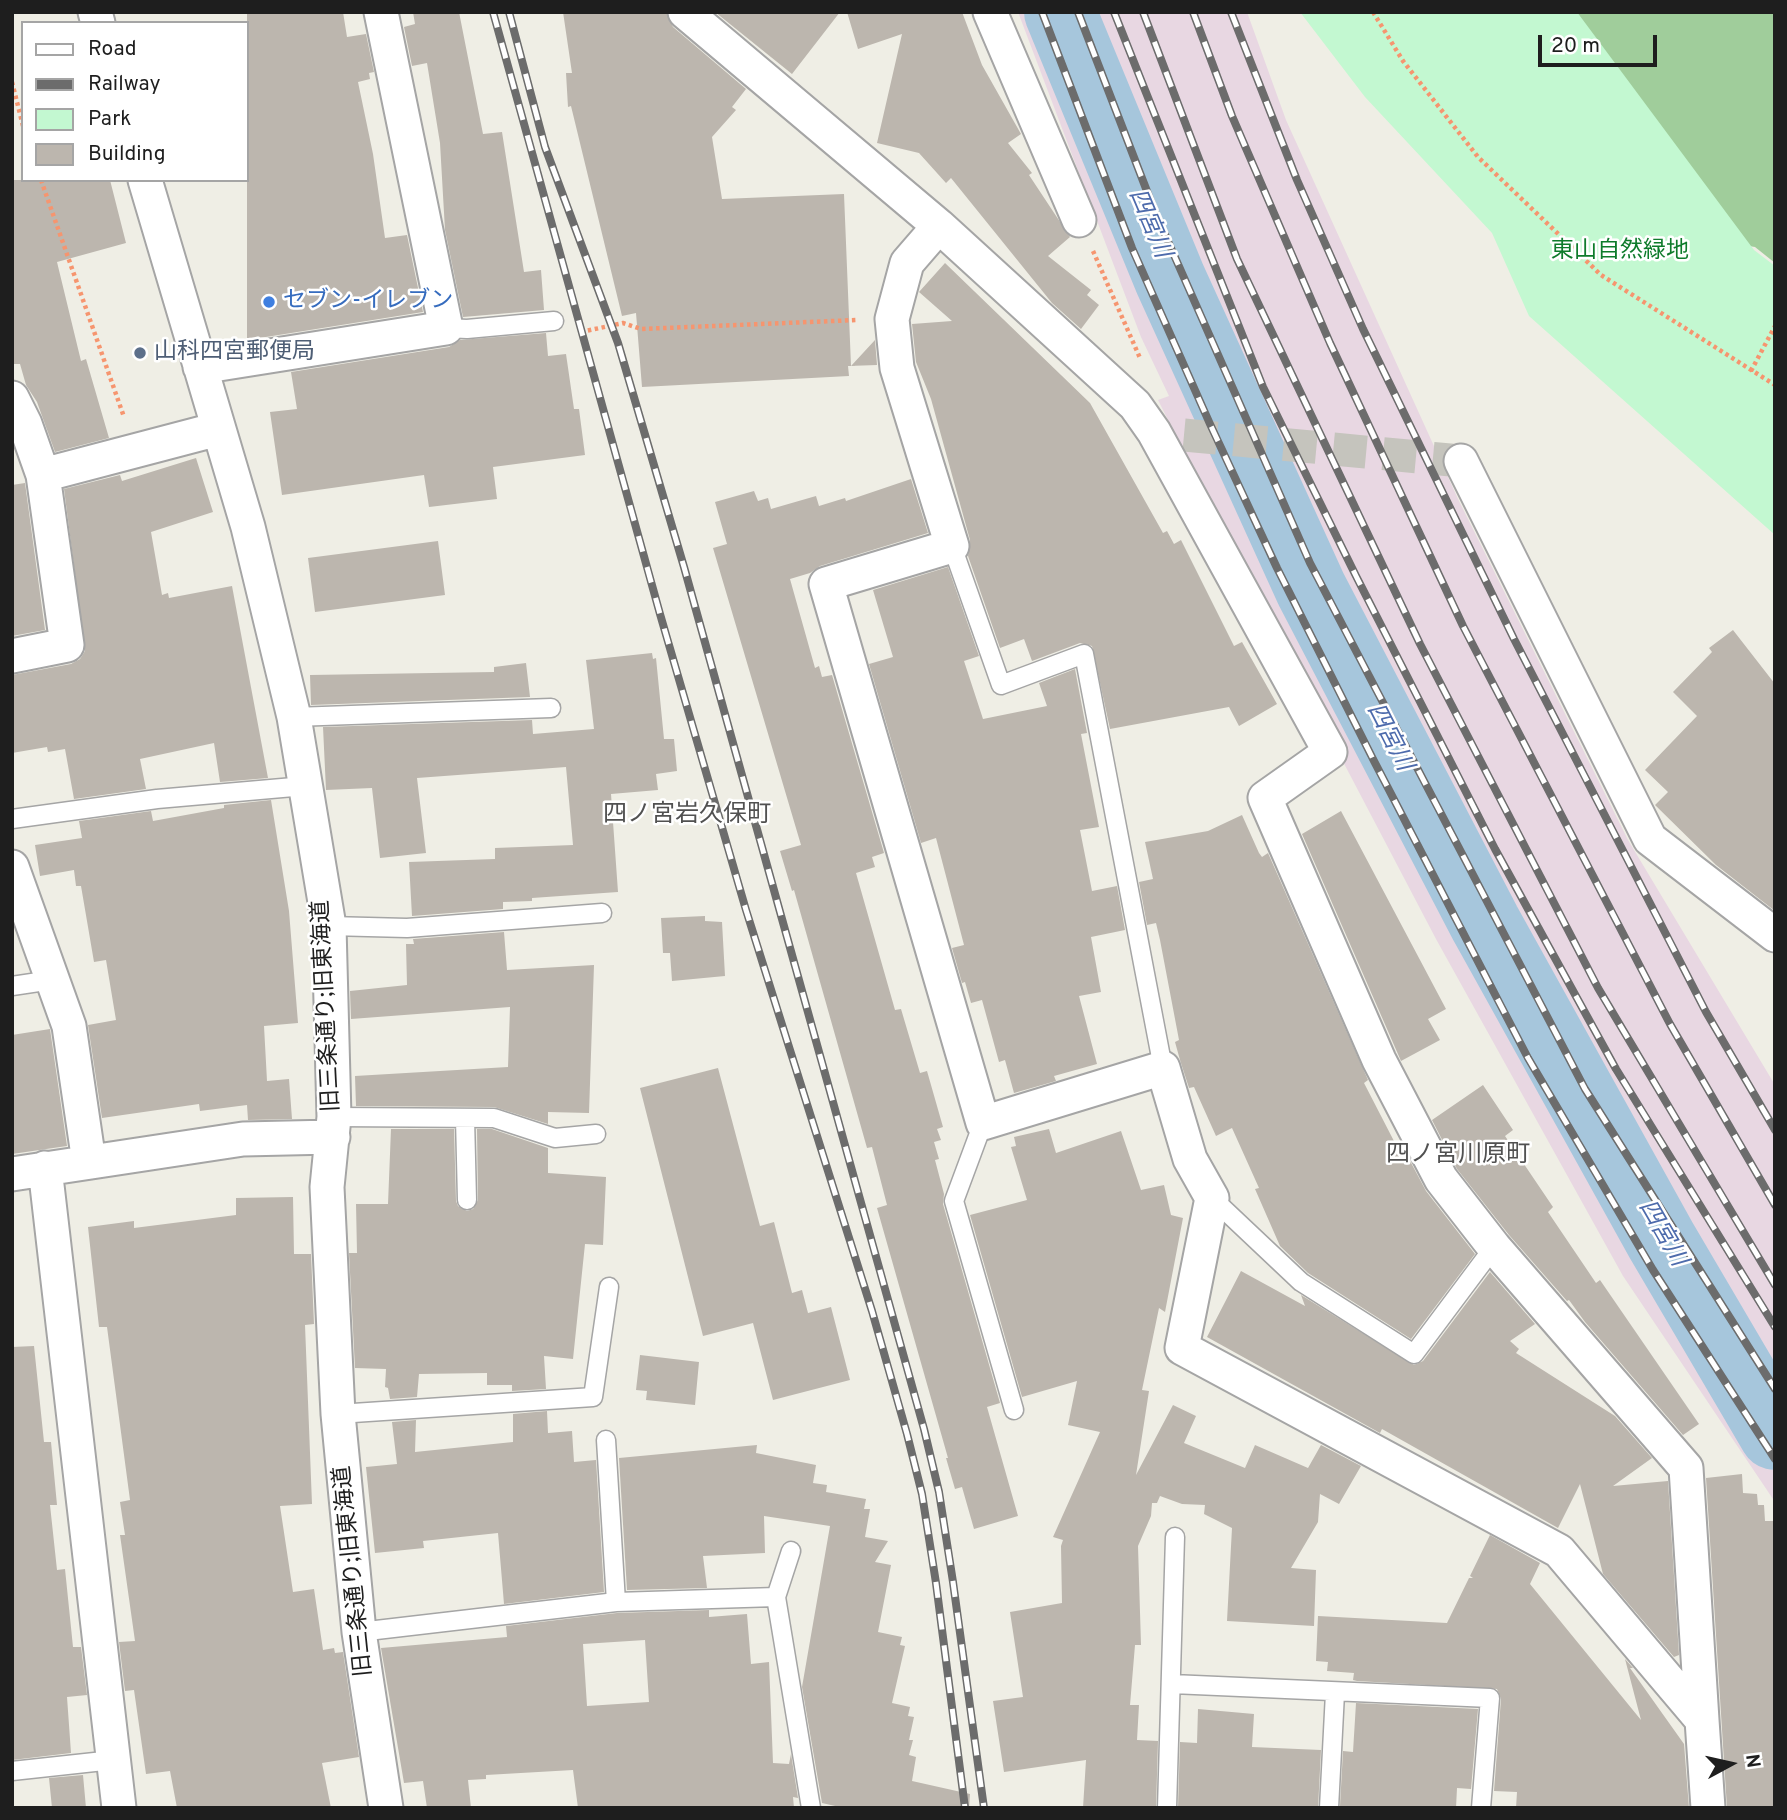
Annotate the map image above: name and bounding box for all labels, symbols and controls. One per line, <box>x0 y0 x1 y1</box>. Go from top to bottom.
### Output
legend <box>21 21 248 182</box>
scale bar <box>1542 21 1661 65</box>
text: 20 m <box>1551 33 1600 60</box>
text: Road <box>88 36 137 63</box>
text: Railway <box>88 71 161 98</box>
text: Park <box>88 106 131 133</box>
text: Building <box>88 141 166 168</box>
water label: 四宮川 <box>1121 185 1175 263</box>
park label: 東山自然緑地 <box>1551 238 1689 266</box>
place label: セブン-イレブン <box>283 288 453 316</box>
marker: セブン-イレブン <box>261 294 277 310</box>
place label: 山科四宮郵便局 <box>154 339 315 367</box>
marker: 山科四宮郵便局 <box>132 345 148 361</box>
water label: 四宮川 <box>1359 699 1417 777</box>
district label: 四ノ宮岩久保町 <box>603 802 771 830</box>
street label: 旧三条通り;旧東海道 <box>309 899 347 1113</box>
district label: 四ノ宮川原町 <box>1386 1142 1530 1170</box>
water label: 四宮川 <box>1631 1196 1691 1272</box>
street label: 旧三条通り;旧東海道 <box>330 1464 380 1678</box>
north arrow <box>1696 1729 1766 1799</box>
text: N <box>1739 1753 1765 1770</box>

